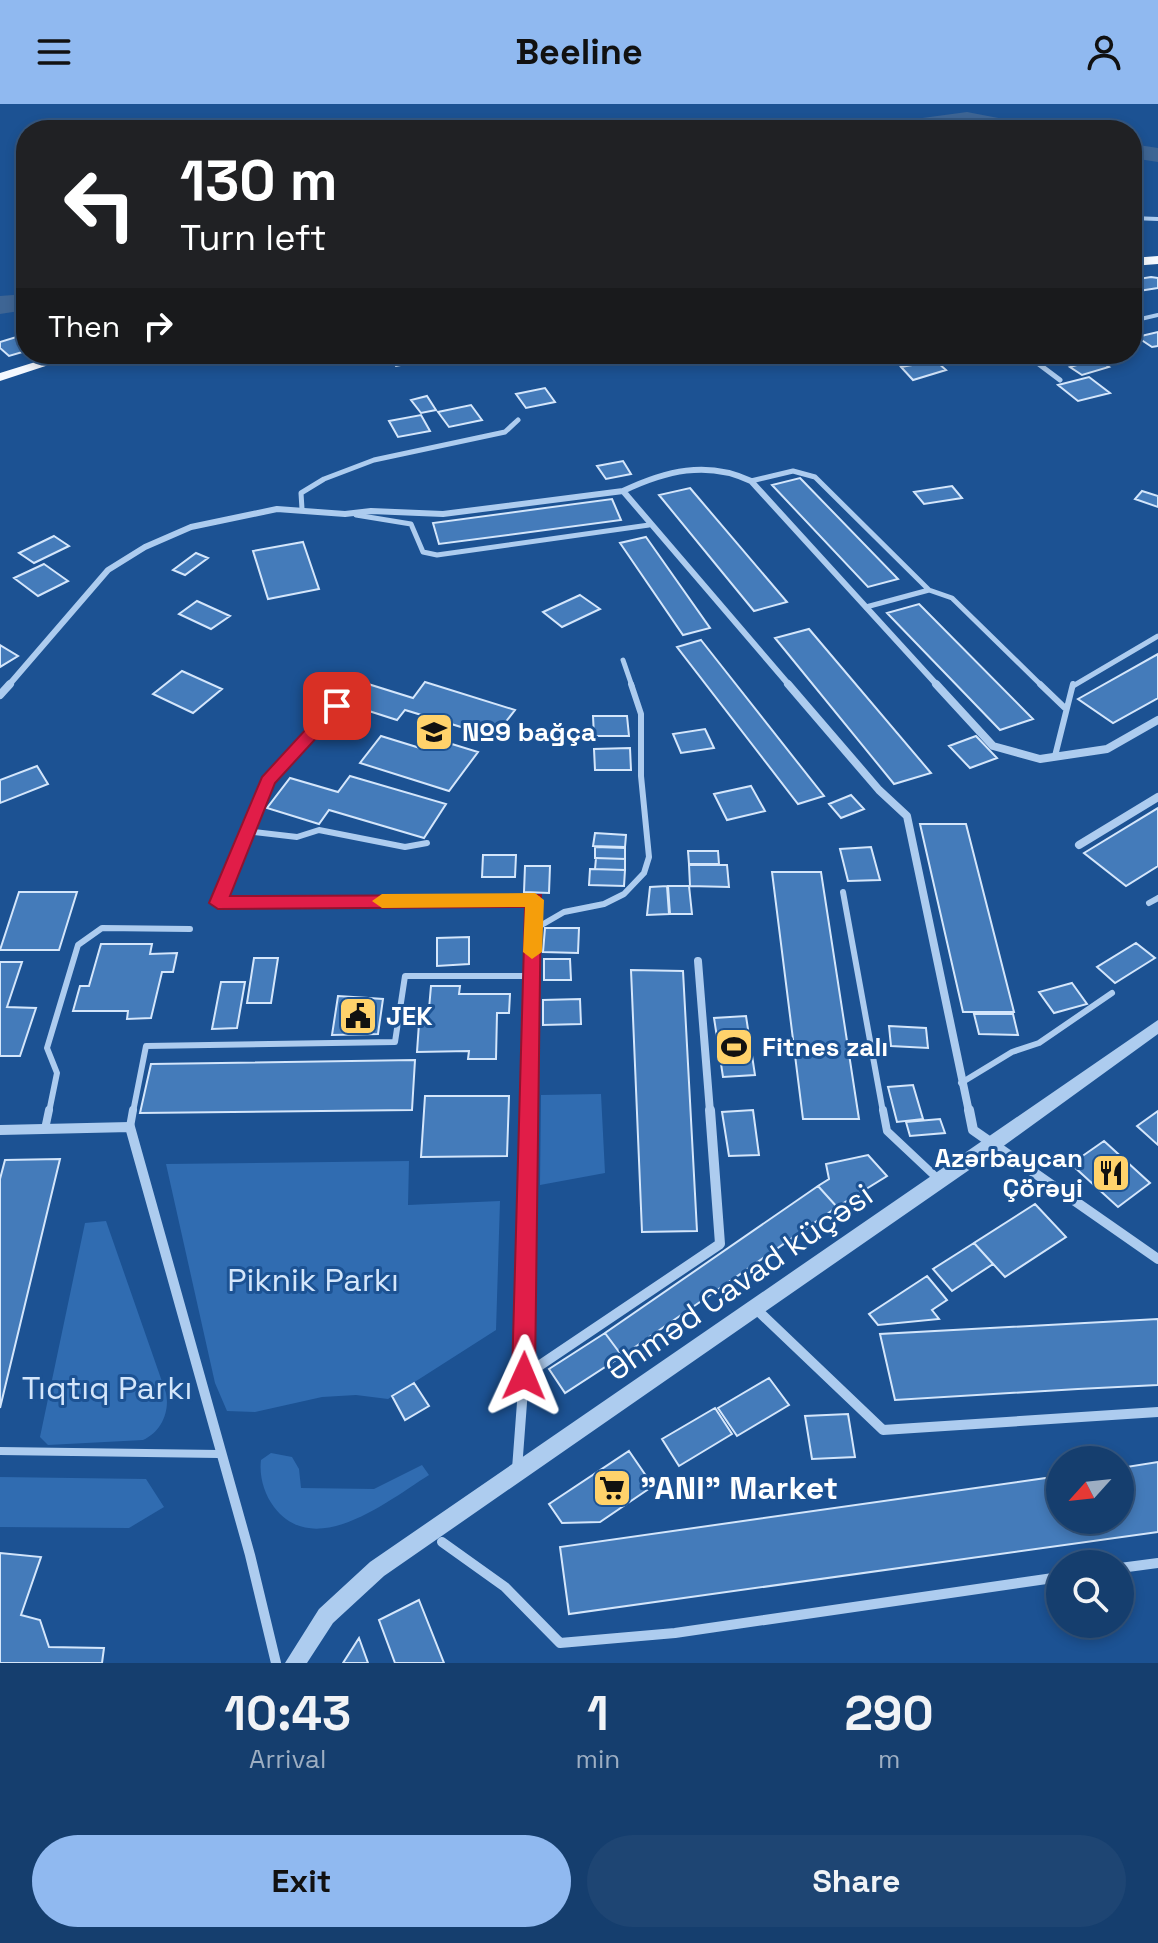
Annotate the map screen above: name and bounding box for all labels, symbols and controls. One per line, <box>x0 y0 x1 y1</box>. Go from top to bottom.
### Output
text: Beeline <box>515 29 643 75</box>
icon: menu <box>32 30 76 74</box>
icon: person <box>1082 30 1126 74</box>
text: 130 m <box>180 145 338 216</box>
icon: left <box>48 152 152 256</box>
text: Turn left <box>180 215 327 261</box>
icon: right <box>136 304 180 348</box>
text: Then <box>48 307 120 346</box>
pin <box>303 672 371 740</box>
icon: arrive <box>315 684 359 728</box>
school or university icon: №9 bağça <box>413 711 455 753</box>
place label: №9 bağça <box>462 715 596 749</box>
public building icon: JEK <box>337 995 379 1037</box>
place label: JEK <box>386 999 433 1033</box>
sports icon: Fitnes zalı <box>713 1026 755 1068</box>
place label: Fitnes zalı <box>762 1030 888 1064</box>
place label: Azərbaycan Çörəyi <box>934 1141 1083 1205</box>
restaurant icon: Azərbaycan Çörəyi <box>1090 1152 1132 1194</box>
street label: Əhməd Cavad küçəsi <box>598 1175 880 1389</box>
park label: Piknik Parkı <box>227 1260 399 1300</box>
position arrow <box>482 1334 566 1418</box>
park label: Tıqtıq Parkı <box>22 1368 192 1408</box>
north arrow <box>1046 1446 1134 1534</box>
map controls <box>1046 1446 1134 1638</box>
supermarket icon: "ANI" Market <box>591 1467 633 1509</box>
place label: "ANI" Market <box>640 1468 838 1508</box>
button: search <box>1046 1550 1134 1638</box>
text: 10:43 <box>224 1683 351 1744</box>
text: 1 <box>587 1683 609 1744</box>
text: 290 <box>845 1683 934 1744</box>
text: Arrival <box>249 1742 326 1776</box>
text: min <box>576 1742 620 1776</box>
text: m <box>878 1742 900 1776</box>
button: Exit <box>32 1835 571 1927</box>
button: Share <box>587 1835 1126 1927</box>

